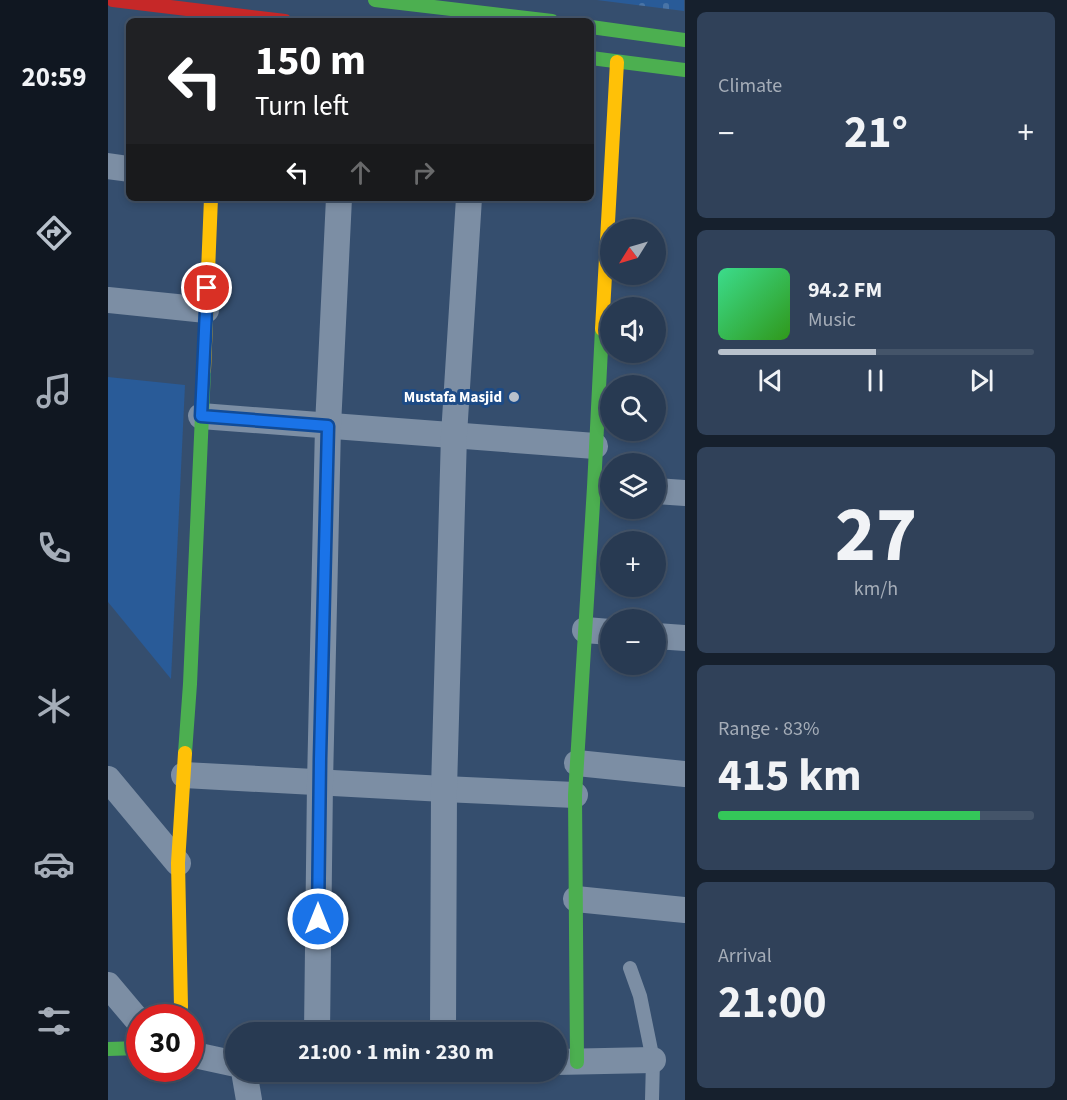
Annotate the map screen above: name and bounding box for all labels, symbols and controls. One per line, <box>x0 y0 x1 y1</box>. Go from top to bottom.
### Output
text: 150 m <box>255 31 366 91</box>
icon: left <box>156 42 234 120</box>
text: 20:59 <box>21 58 87 97</box>
text: Climate <box>718 72 782 100</box>
text: Turn left <box>255 87 349 126</box>
text: 21° <box>844 101 908 165</box>
text: − <box>718 110 734 157</box>
text: + <box>1018 110 1034 157</box>
icon: left <box>281 156 314 189</box>
icon: ahead <box>344 156 377 189</box>
icon: right <box>407 156 440 189</box>
icon: directions <box>33 212 75 254</box>
north arrow <box>600 219 666 285</box>
map controls <box>600 219 666 675</box>
pin <box>181 262 232 313</box>
icon: arrive <box>190 271 223 304</box>
text: 94.2 FM <box>808 274 882 306</box>
button: sound <box>600 297 666 363</box>
text: Music <box>808 306 856 334</box>
icon: previous <box>754 364 787 397</box>
icon: pause <box>859 364 892 397</box>
icon: next <box>965 364 998 397</box>
icon: music <box>33 370 75 412</box>
button: search <box>600 375 666 441</box>
place label: Mustafa Masjid <box>404 387 502 408</box>
marker: Mustafa Masjid <box>507 390 521 404</box>
button: layers <box>600 453 666 519</box>
text: 27 <box>835 480 917 591</box>
icon: phone <box>33 527 75 569</box>
button: + <box>600 531 666 597</box>
text: km/h <box>854 575 898 603</box>
button: − <box>600 609 666 675</box>
icon: climate <box>33 685 75 727</box>
text: Range · 83% <box>718 715 819 743</box>
text: 415 km <box>718 744 862 808</box>
icon: car <box>33 843 75 885</box>
position arrow <box>286 887 350 951</box>
text: Arrival <box>718 942 772 970</box>
text: 21:00 <box>718 971 827 1035</box>
icon: filters <box>33 1000 75 1042</box>
speed limit sign: 30 <box>126 1004 204 1082</box>
text: 21:00 · 1 min · 230 m <box>298 1036 494 1068</box>

